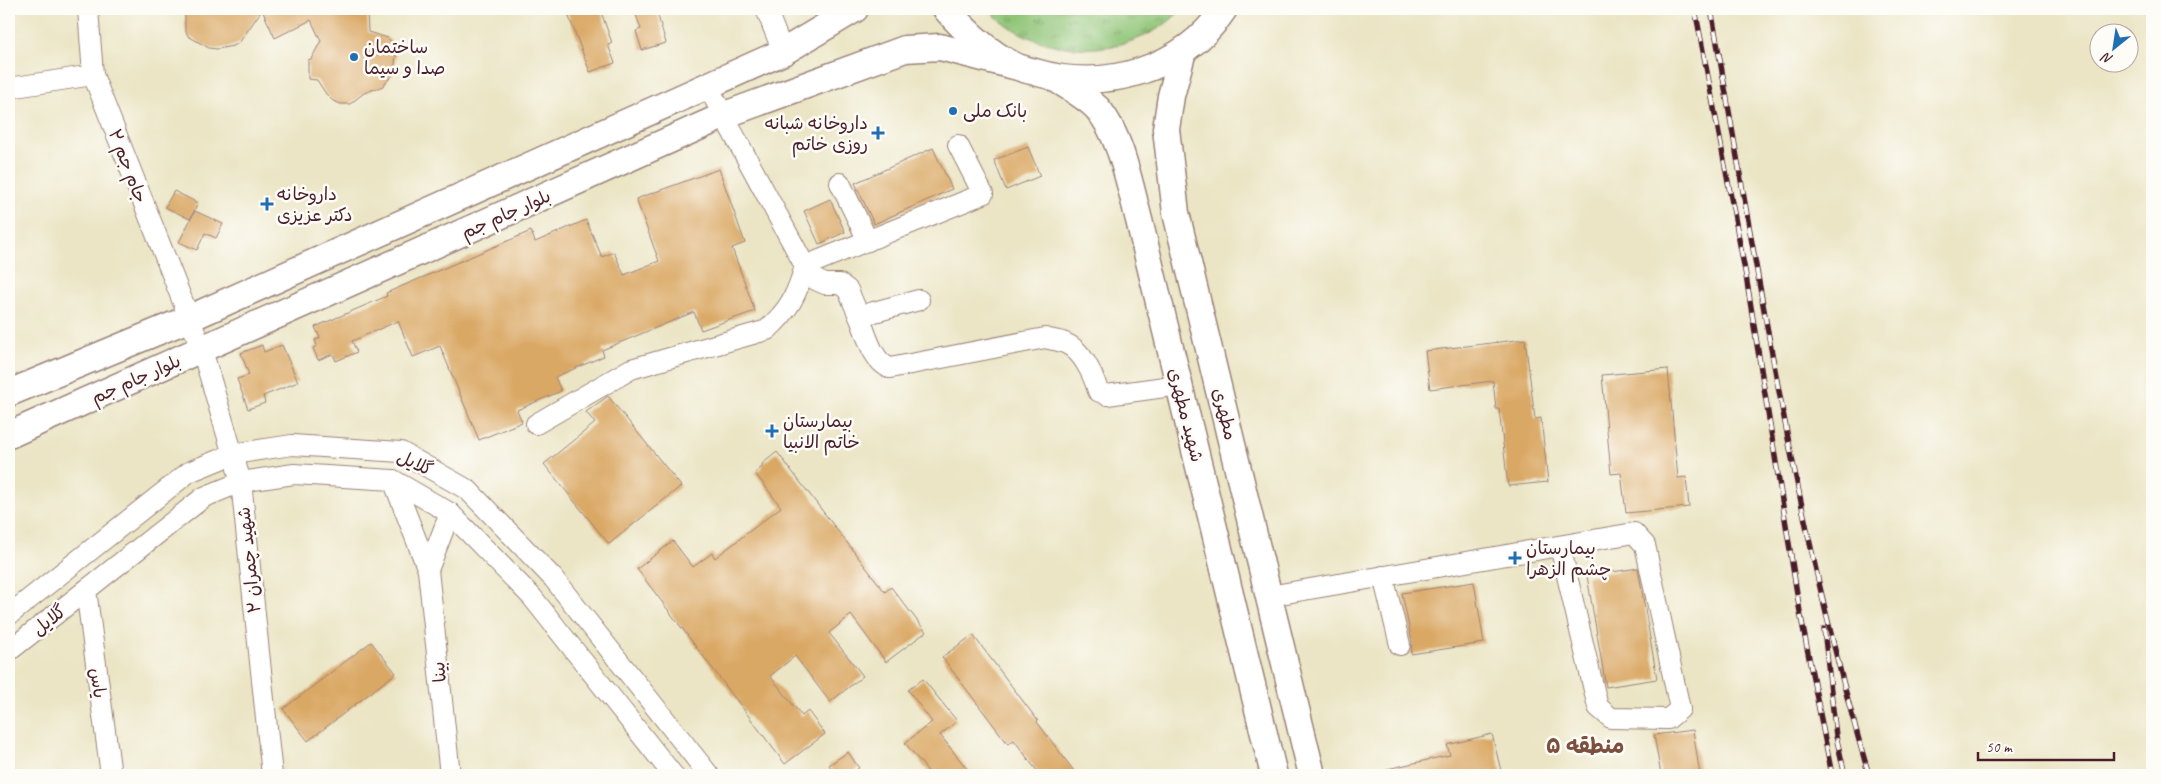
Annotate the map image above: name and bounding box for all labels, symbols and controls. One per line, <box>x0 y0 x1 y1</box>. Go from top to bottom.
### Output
north arrow <box>2088 22 2138 72</box>
place label: ساختمان صدا و سیما <box>364 36 445 79</box>
text: N <box>2098 48 2116 68</box>
marker: ساختمان صدا و سیما <box>348 51 360 63</box>
place label: بانک ملی <box>963 100 1027 122</box>
marker: بانک ملی <box>947 105 959 117</box>
place label: داروخانه شبانه روزی خاتم <box>764 112 868 158</box>
street label: جام جم ۲ <box>101 126 152 207</box>
marker: داروخانه شبانه روزی خاتم <box>872 127 884 139</box>
place label: داروخانه دکتر عزیزی <box>277 183 352 226</box>
street label: بلوار جام جم <box>458 185 555 246</box>
marker: داروخانه دکتر عزیزی <box>261 198 273 210</box>
street label: بلوار جام جم <box>88 350 185 411</box>
street label: شهید مطهری <box>1164 366 1208 464</box>
street label: مطهری <box>1208 386 1242 442</box>
place label: بیمارستان خاتم الانبیا <box>783 410 860 456</box>
marker: بیمارستان خاتم الانبیا <box>765 424 779 438</box>
street label: گلایل <box>394 445 437 481</box>
street label: شهید چمران ۲ <box>232 506 267 614</box>
place label: بیمارستان چشم الزهرا <box>1526 537 1611 583</box>
marker: بیمارستان چشم الزهرا <box>1508 551 1522 565</box>
street label: گلایل <box>28 600 71 640</box>
street label: بینا <box>427 660 451 684</box>
street label: یاس <box>85 666 111 700</box>
scale bar <box>1978 729 2115 761</box>
district label: منطقه ۵ <box>1546 732 1624 760</box>
text: 50 m <box>1986 738 2013 757</box>

